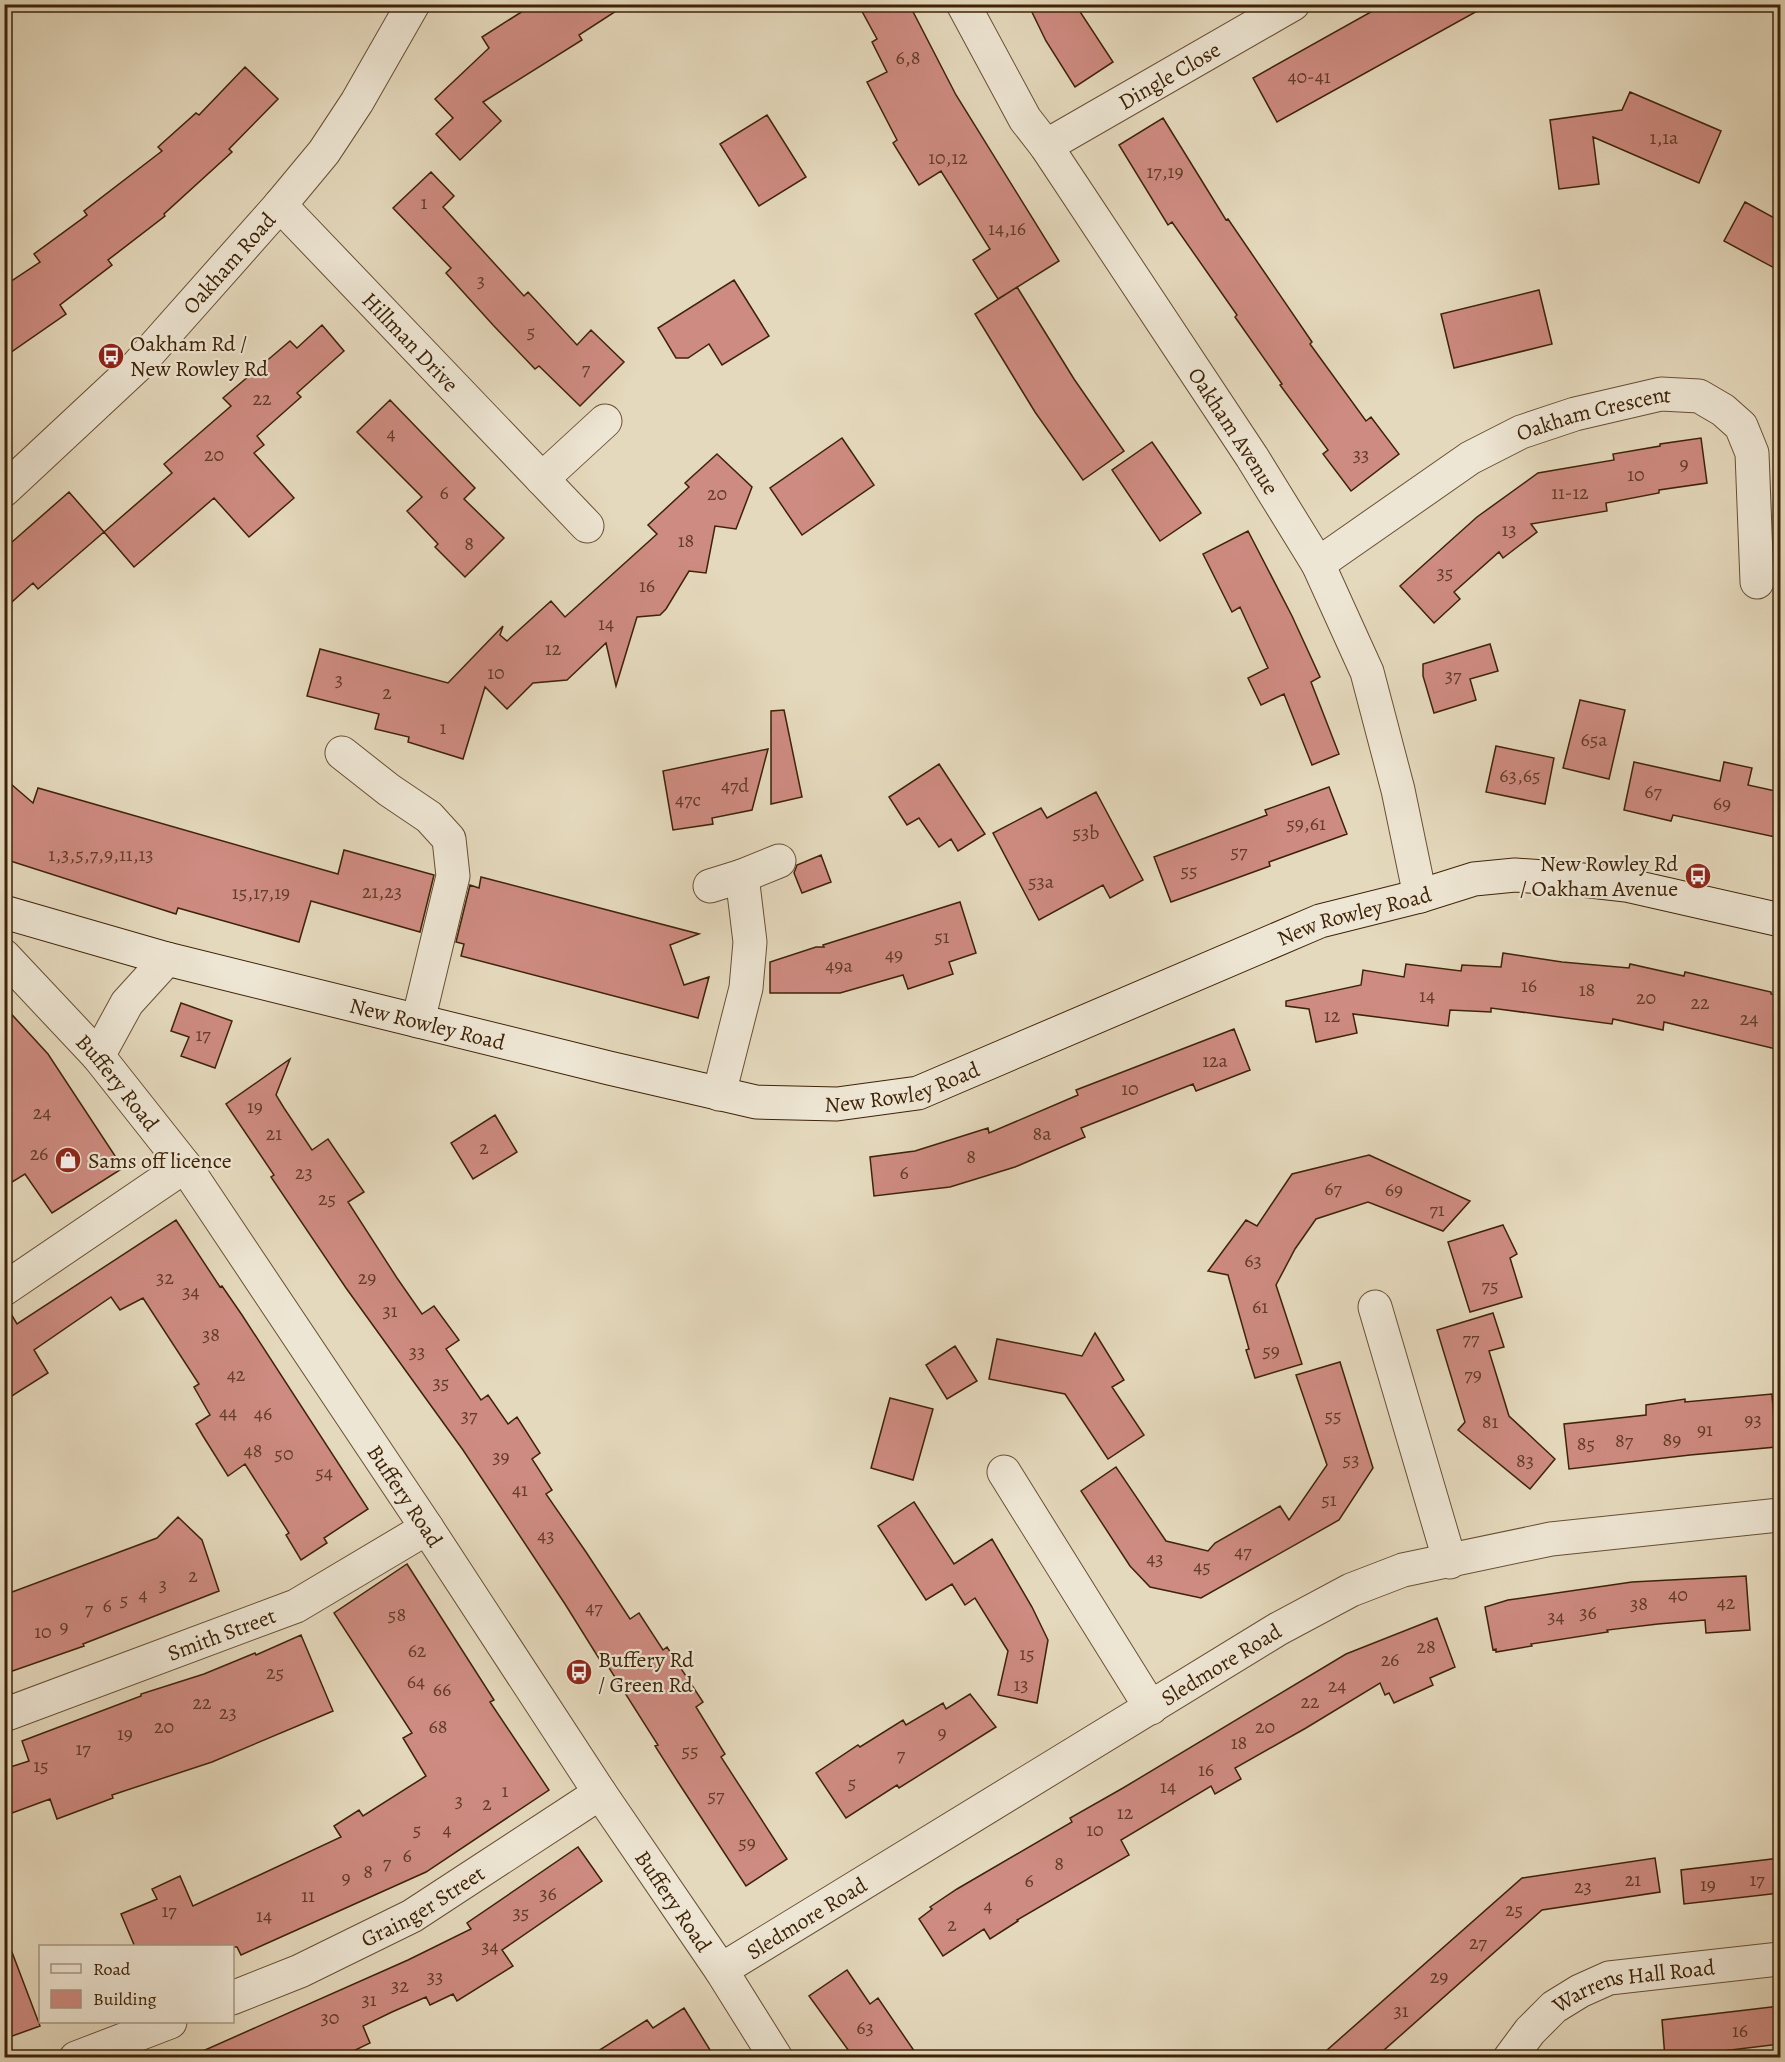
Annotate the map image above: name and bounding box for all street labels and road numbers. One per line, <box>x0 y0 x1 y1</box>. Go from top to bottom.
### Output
street label: Dingle Close <box>1113 35 1226 117</box>
street label: Oakham Road <box>176 206 283 321</box>
street label: Hillman Drive <box>355 286 465 399</box>
street label: Oakham Avenue <box>1181 362 1286 501</box>
street label: Oakham Crescent <box>1512 380 1672 449</box>
street label: New Rowley Road <box>1273 879 1435 954</box>
street label: New Rowley Road <box>346 991 508 1058</box>
street label: Buffery Road <box>69 1028 166 1138</box>
street label: New Rowley Road <box>824 1054 984 1120</box>
street label: Buffery Road <box>359 1439 450 1553</box>
street label: Smith Street <box>163 1601 280 1669</box>
street label: Sledmore Road <box>1155 1616 1287 1713</box>
street label: Buffery Road <box>627 1845 718 1958</box>
street label: Grainger Street <box>356 1859 491 1955</box>
street label: Sledmore Road <box>741 1870 873 1967</box>
street label: Warrens Hall Road <box>1546 1952 1717 2021</box>

